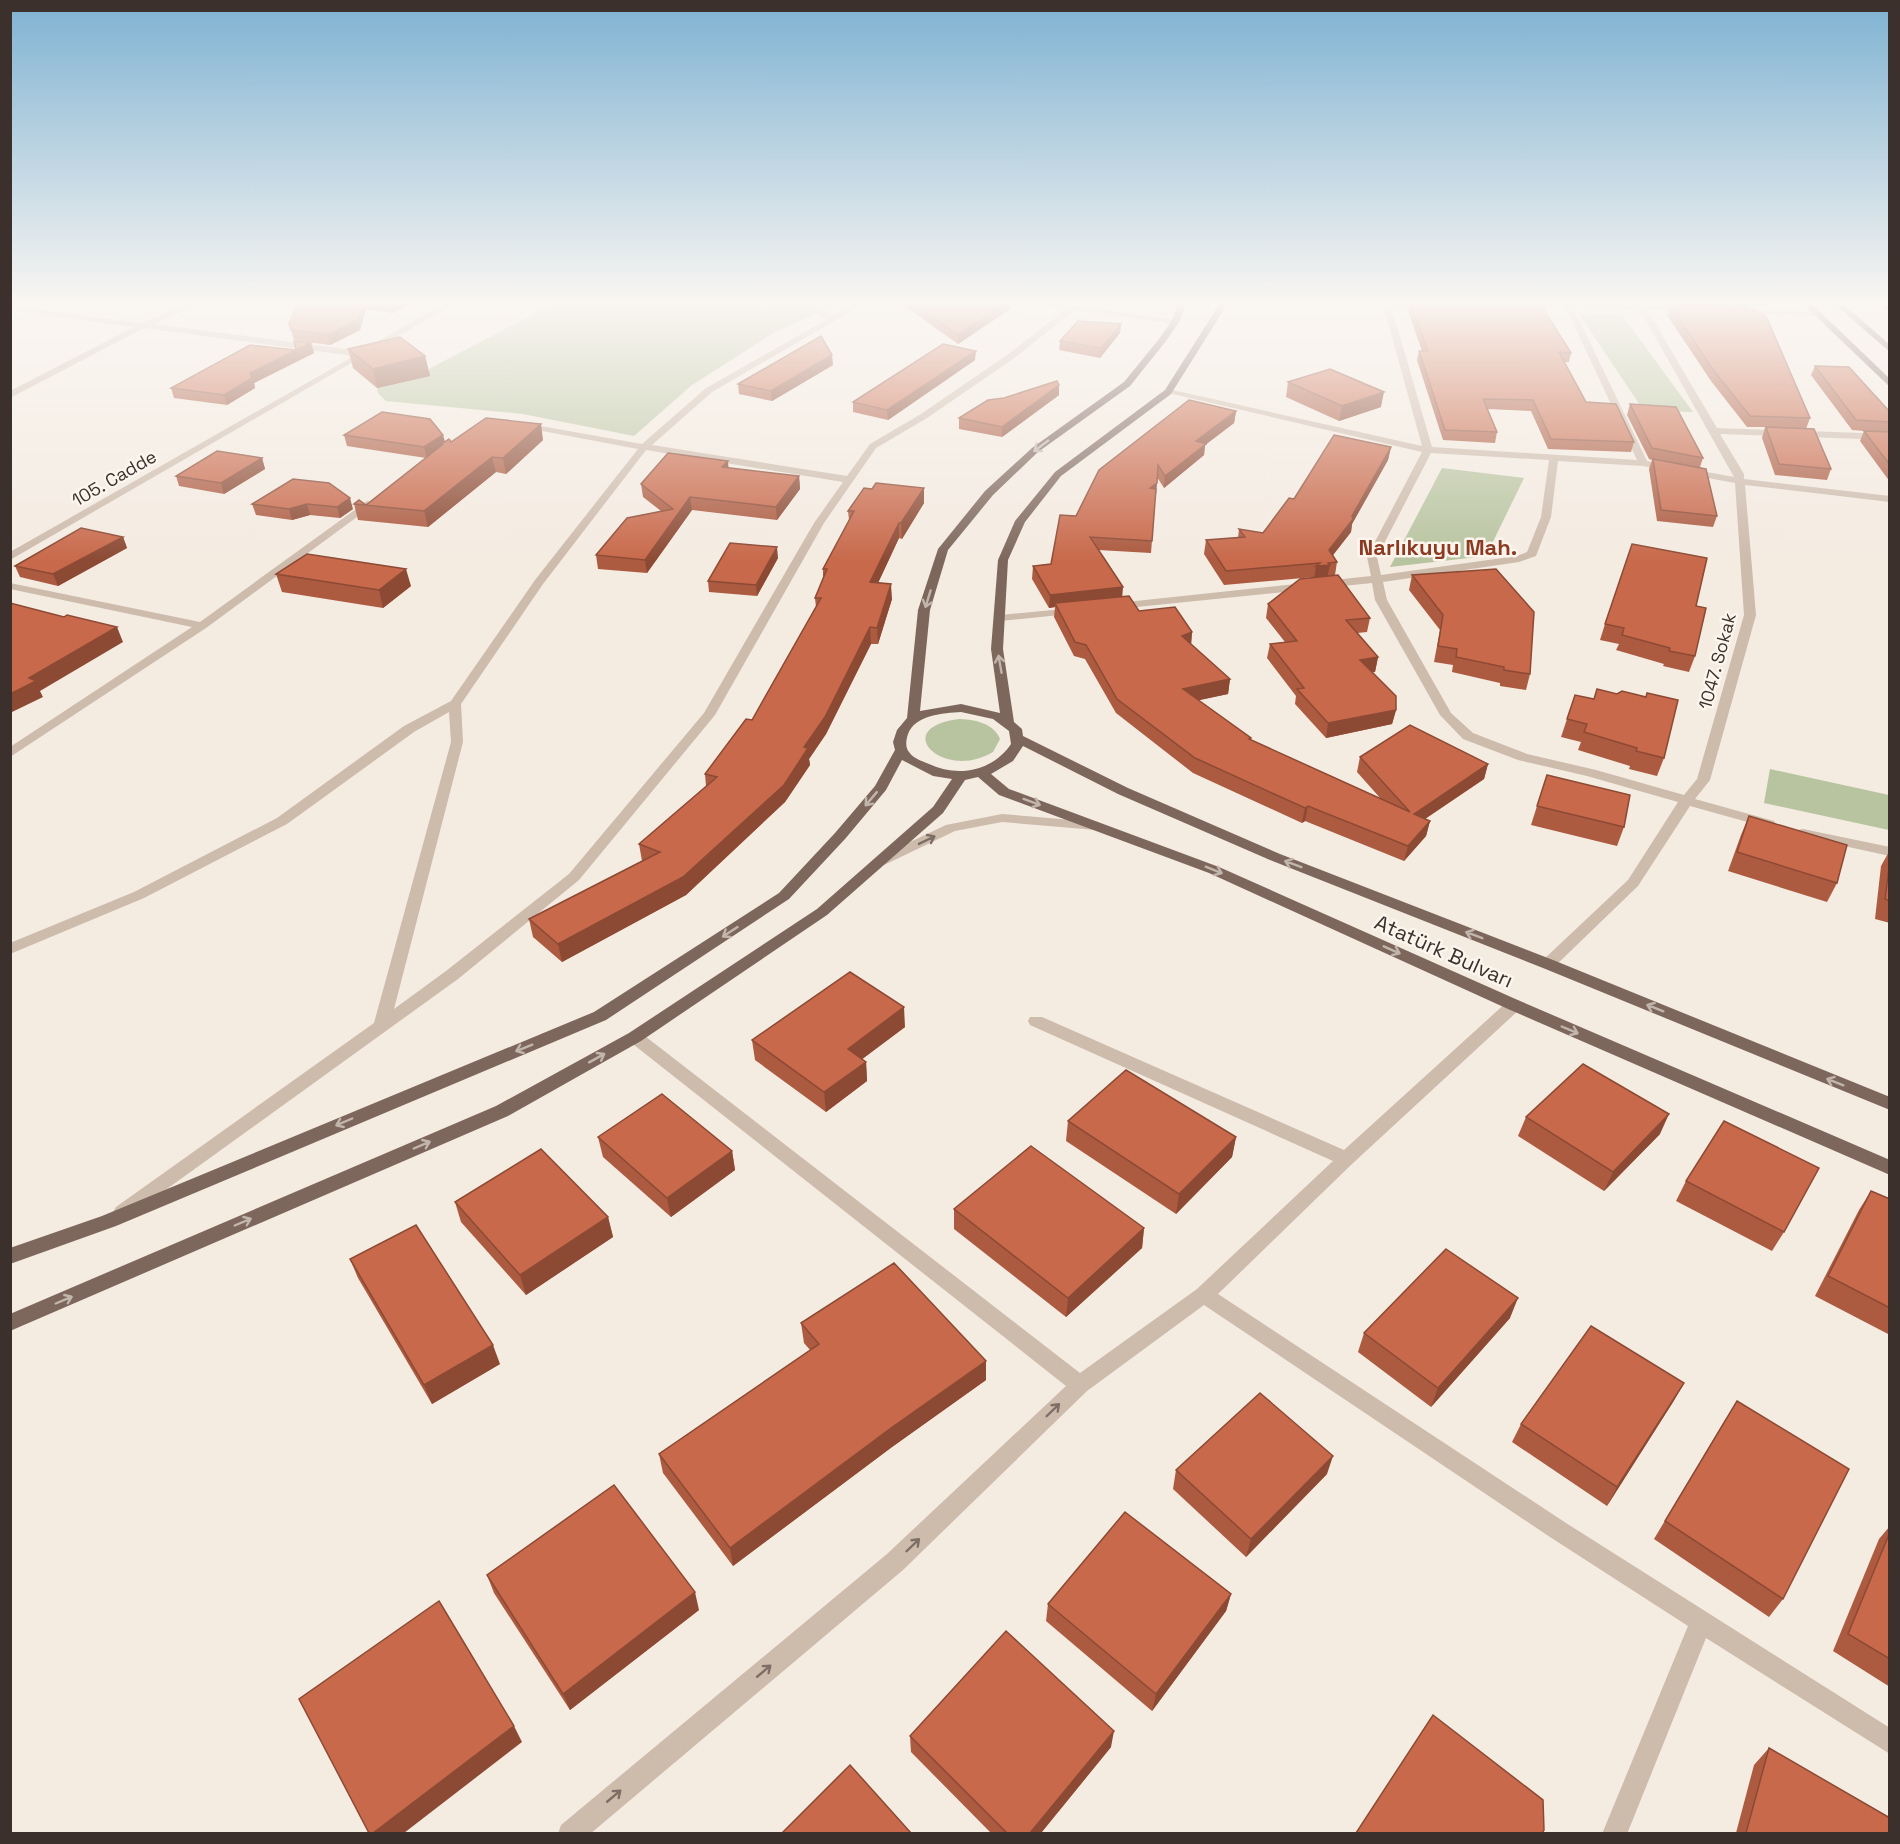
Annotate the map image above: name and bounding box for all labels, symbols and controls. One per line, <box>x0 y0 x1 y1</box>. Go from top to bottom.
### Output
one-way arrow <box>1033 439 1049 452</box>
street label: 105. Cadde <box>68 445 160 511</box>
district label: Narlıkuyu Mah. <box>1359 533 1517 561</box>
one-way arrow <box>922 589 933 608</box>
street label: 1047. Sokak <box>1693 610 1741 712</box>
one-way arrow <box>994 655 1005 675</box>
one-way arrow <box>864 791 877 807</box>
one-way arrow <box>1022 797 1040 808</box>
one-way arrow <box>917 833 935 845</box>
one-way arrow <box>1284 857 1303 868</box>
one-way arrow <box>1205 865 1223 876</box>
street label: Atatürk Bulvarı <box>1370 908 1518 994</box>
one-way arrow <box>722 927 739 939</box>
one-way arrow <box>1465 929 1484 940</box>
one-way arrow <box>1383 945 1401 957</box>
one-way arrow <box>1646 1002 1665 1013</box>
one-way arrow <box>1561 1025 1579 1036</box>
one-way arrow <box>515 1043 534 1054</box>
one-way arrow <box>588 1052 605 1064</box>
one-way arrow <box>1827 1076 1845 1087</box>
one-way arrow <box>335 1117 353 1128</box>
one-way arrow <box>413 1139 431 1150</box>
one-way arrow <box>234 1216 252 1227</box>
one-way arrow <box>55 1293 73 1305</box>
one-way arrow <box>1046 1402 1061 1417</box>
one-way arrow <box>905 1537 920 1552</box>
one-way arrow <box>756 1664 771 1678</box>
one-way arrow <box>606 1790 622 1803</box>

